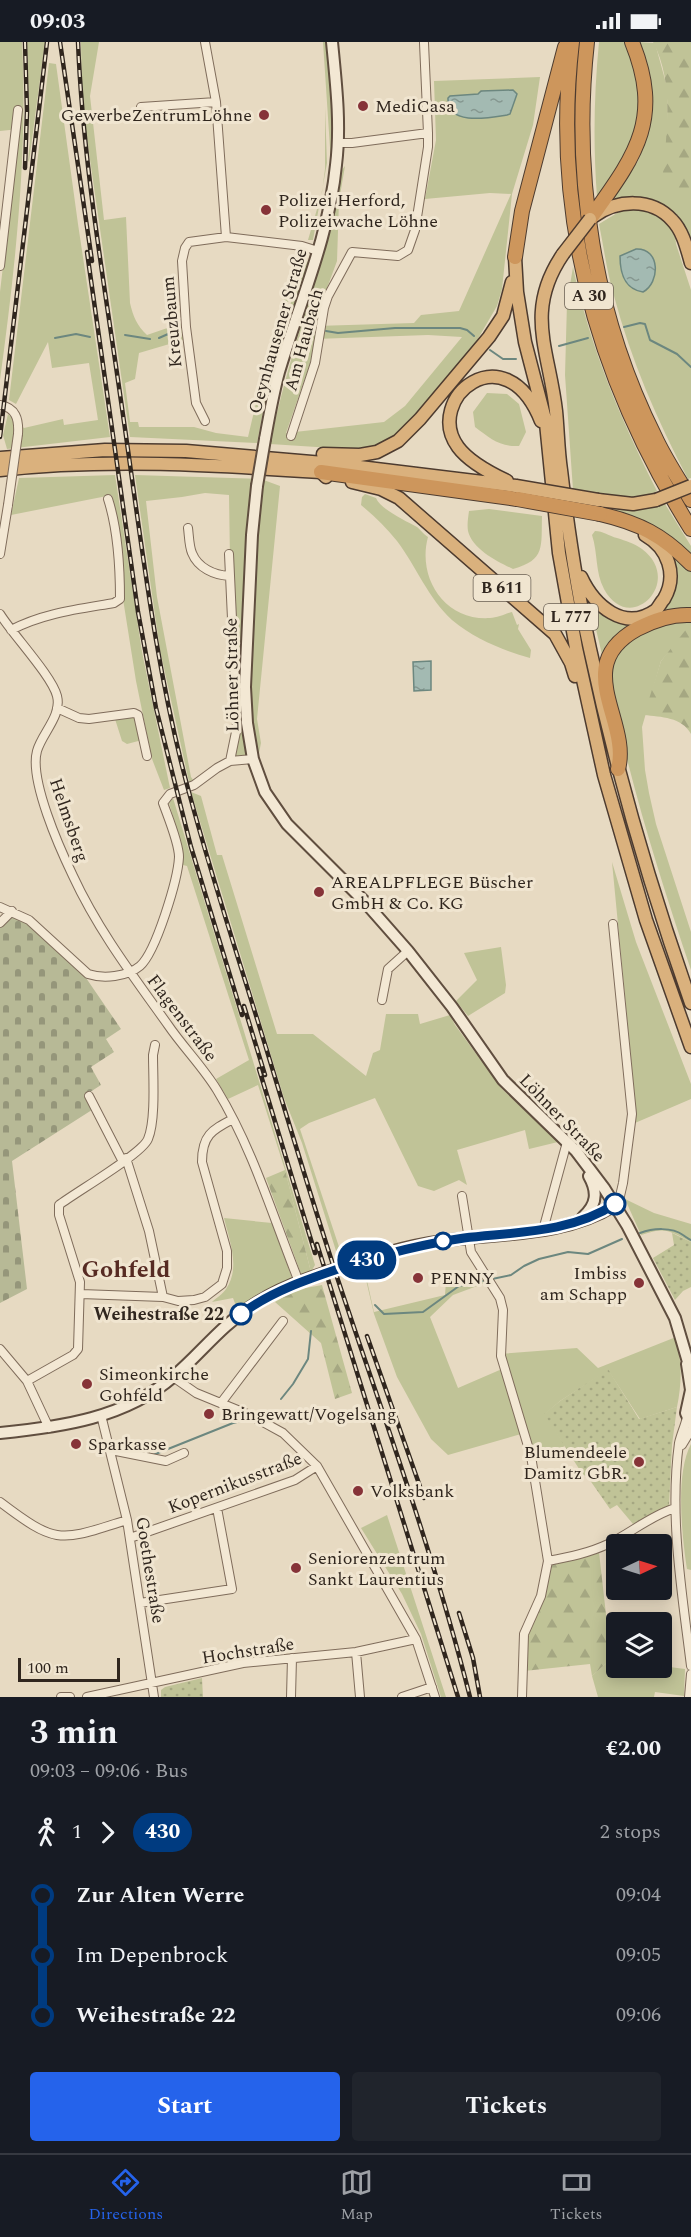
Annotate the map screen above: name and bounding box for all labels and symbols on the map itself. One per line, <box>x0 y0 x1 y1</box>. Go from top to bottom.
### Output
place label: MediCasa <box>375 93 455 120</box>
marker: MediCasa <box>356 99 370 113</box>
place label: GewerbeZentrumLöhne <box>61 102 252 129</box>
marker: GewerbeZentrumLöhne <box>257 108 271 122</box>
place label: Polizei Herford, Polizeiwache Löhne <box>278 187 438 235</box>
marker: Polizei Herford, Polizeiwache Löhne <box>259 203 273 217</box>
street label: Oeynhausener Straße <box>241 245 315 417</box>
street label: Kreuzbaum <box>155 275 189 369</box>
road number: A 30 <box>565 283 613 309</box>
street label: Am Haubach <box>277 286 331 394</box>
road number: B 611 <box>474 575 530 601</box>
road number: L 777 <box>544 604 598 630</box>
street label: Löhner Straße <box>218 618 246 732</box>
street label: Helmsberg <box>42 774 96 866</box>
place label: AREALPFLEGE Büscher GmbH & Co. KG <box>331 869 533 917</box>
marker: AREALPFLEGE Büscher GmbH & Co. KG <box>312 885 326 899</box>
street label: Flagenstraße <box>140 969 224 1067</box>
street label: Löhner Straße <box>513 1067 611 1169</box>
unlabelled marker <box>604 1193 626 1215</box>
unlabelled marker <box>434 1232 452 1250</box>
line badge: 430 <box>332 1240 401 1280</box>
district label: Gohfeld <box>82 1252 170 1288</box>
place label: Imbiss am Schapp <box>540 1260 627 1308</box>
place label: PENNY <box>430 1265 495 1292</box>
marker: PENNY <box>411 1271 425 1285</box>
marker: Imbiss am Schapp <box>632 1276 646 1290</box>
place label: Weihestraße 22 <box>93 1301 224 1328</box>
marker: Weihestraße 22 <box>230 1303 252 1325</box>
place label: Simeonkirche Gohfeld <box>99 1361 209 1409</box>
marker: Simeonkirche Gohfeld <box>80 1377 94 1391</box>
place label: Bringewatt/Vogelsang <box>221 1401 397 1428</box>
marker: Bringewatt/Vogelsang <box>202 1407 216 1421</box>
place label: Sparkasse <box>88 1431 166 1458</box>
marker: Sparkasse <box>69 1437 83 1451</box>
place label: Blumendeele Damitz GbR. <box>523 1439 627 1487</box>
street label: Kopernikusstraße <box>164 1445 306 1521</box>
marker: Blumendeele Damitz GbR. <box>632 1455 646 1469</box>
place label: Volksbank <box>370 1478 454 1505</box>
marker: Volksbank <box>351 1484 365 1498</box>
street label: Goethestraße <box>128 1515 172 1625</box>
north arrow <box>606 1534 672 1600</box>
place label: Seniorenzentrum Sankt Laurentius <box>308 1545 446 1593</box>
marker: Seniorenzentrum Sankt Laurentius <box>289 1561 303 1575</box>
street label: Hochstraße <box>200 1630 296 1672</box>
scale bar <box>18 1655 120 1682</box>

